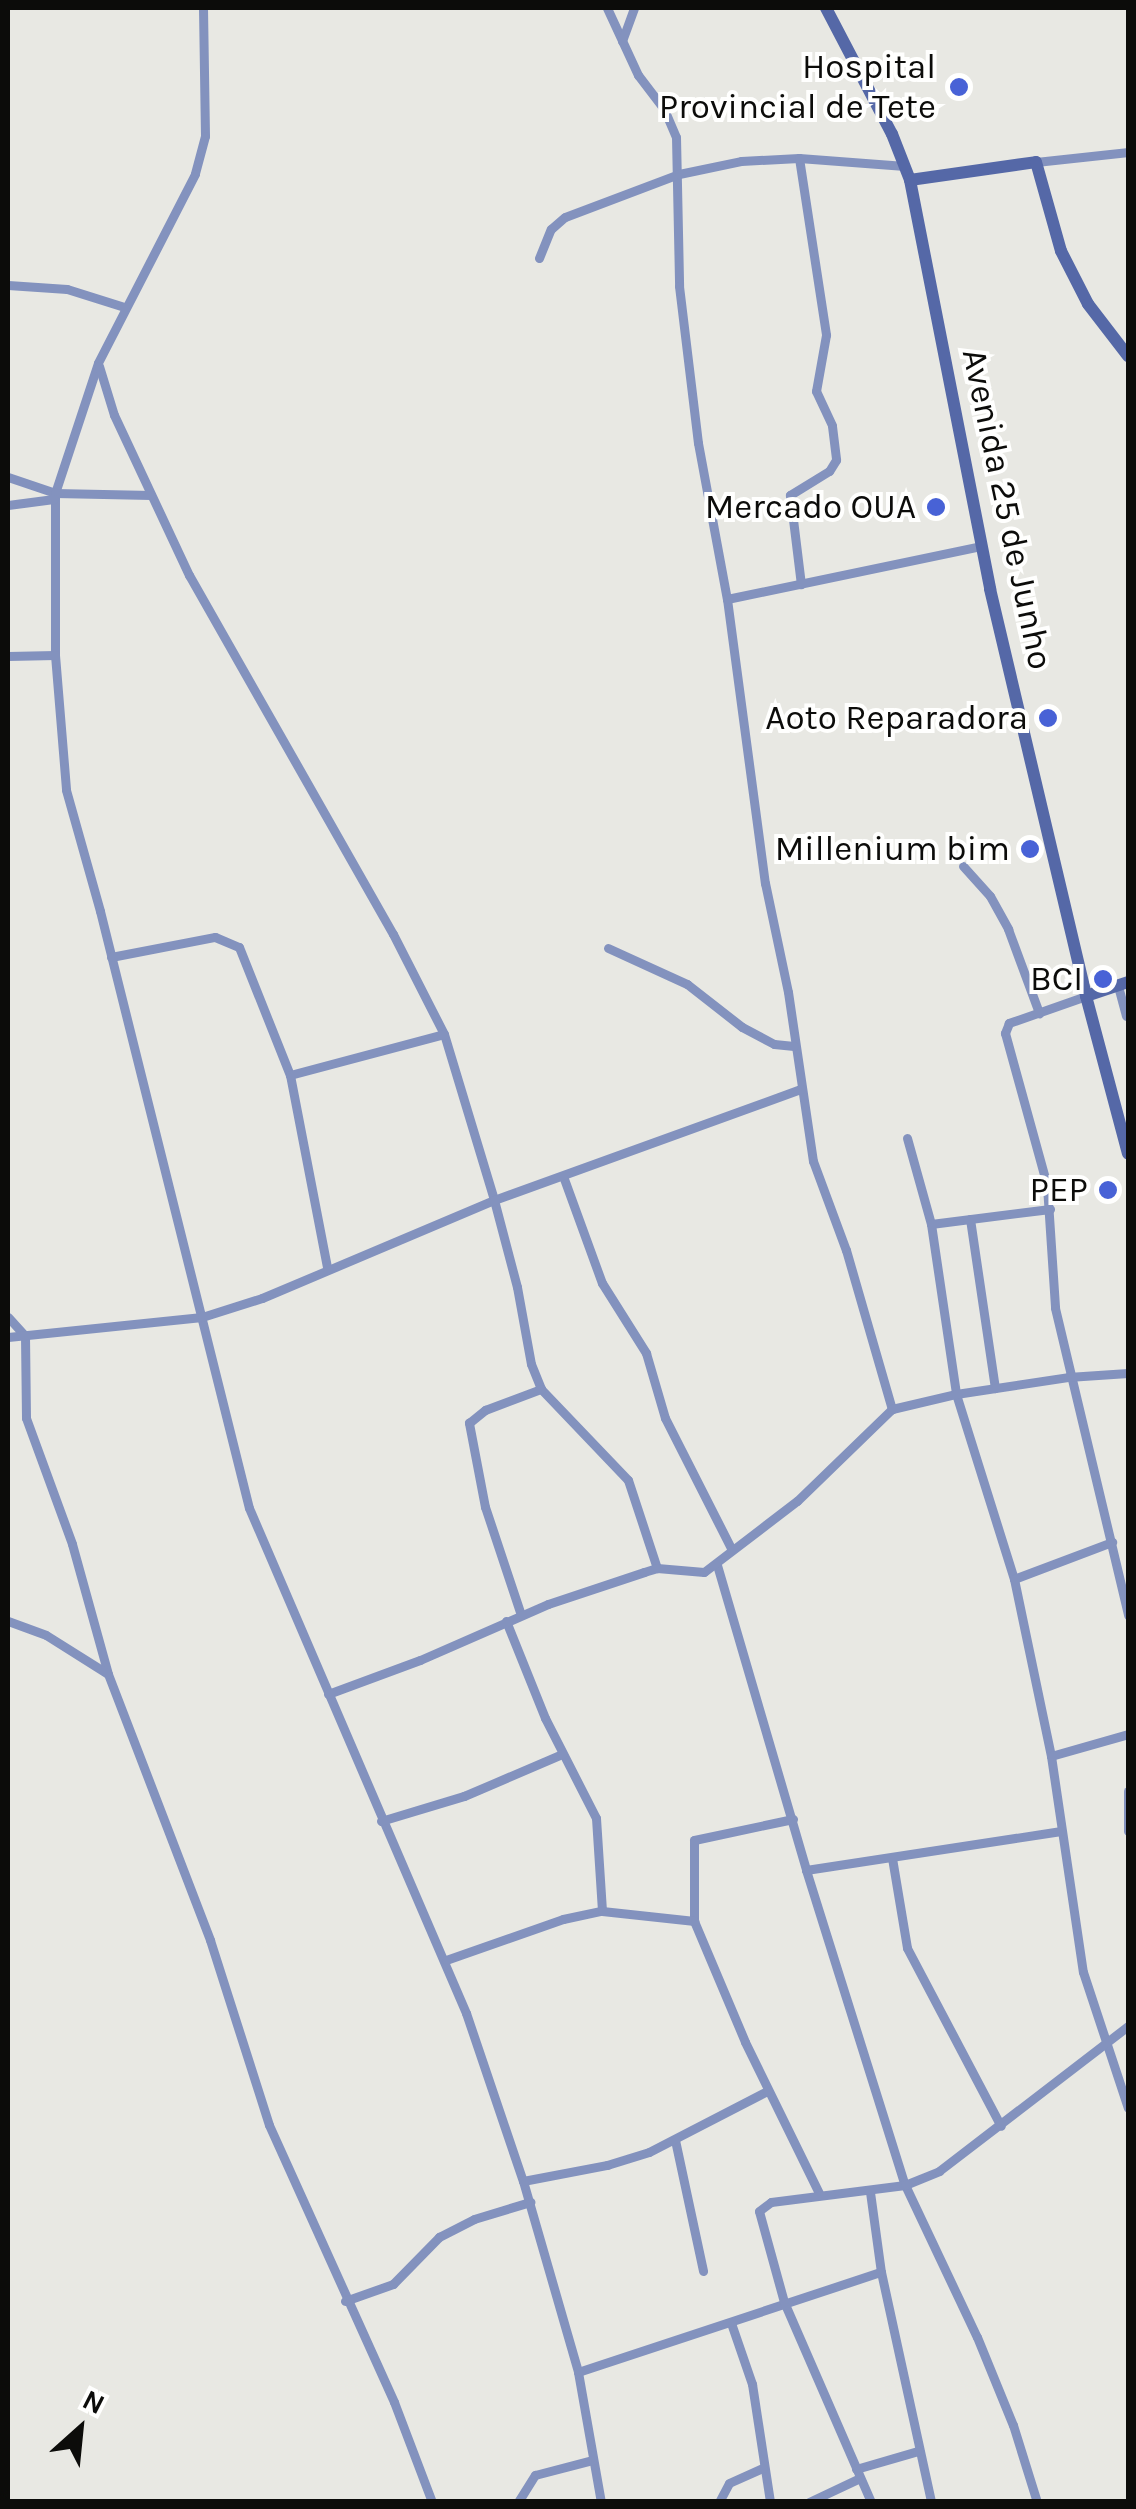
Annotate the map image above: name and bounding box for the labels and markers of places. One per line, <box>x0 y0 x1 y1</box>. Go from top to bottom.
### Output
place label: Hospital Provincial de Tete <box>659 46 936 128</box>
marker: Hospital Provincial de Tete <box>946 74 972 100</box>
place label: Mercado OUA <box>705 486 916 528</box>
marker: Mercado OUA <box>925 496 947 518</box>
place label: Aoto Reparadora <box>765 697 1028 739</box>
marker: Aoto Reparadora <box>1037 707 1059 729</box>
place label: Millenium bim <box>775 828 1010 870</box>
marker: Millenium bim <box>1019 838 1041 860</box>
place label: BCI <box>1030 958 1083 1000</box>
marker: BCI <box>1092 968 1114 990</box>
place label: PEP <box>1030 1169 1088 1211</box>
marker: PEP <box>1097 1179 1119 1201</box>

